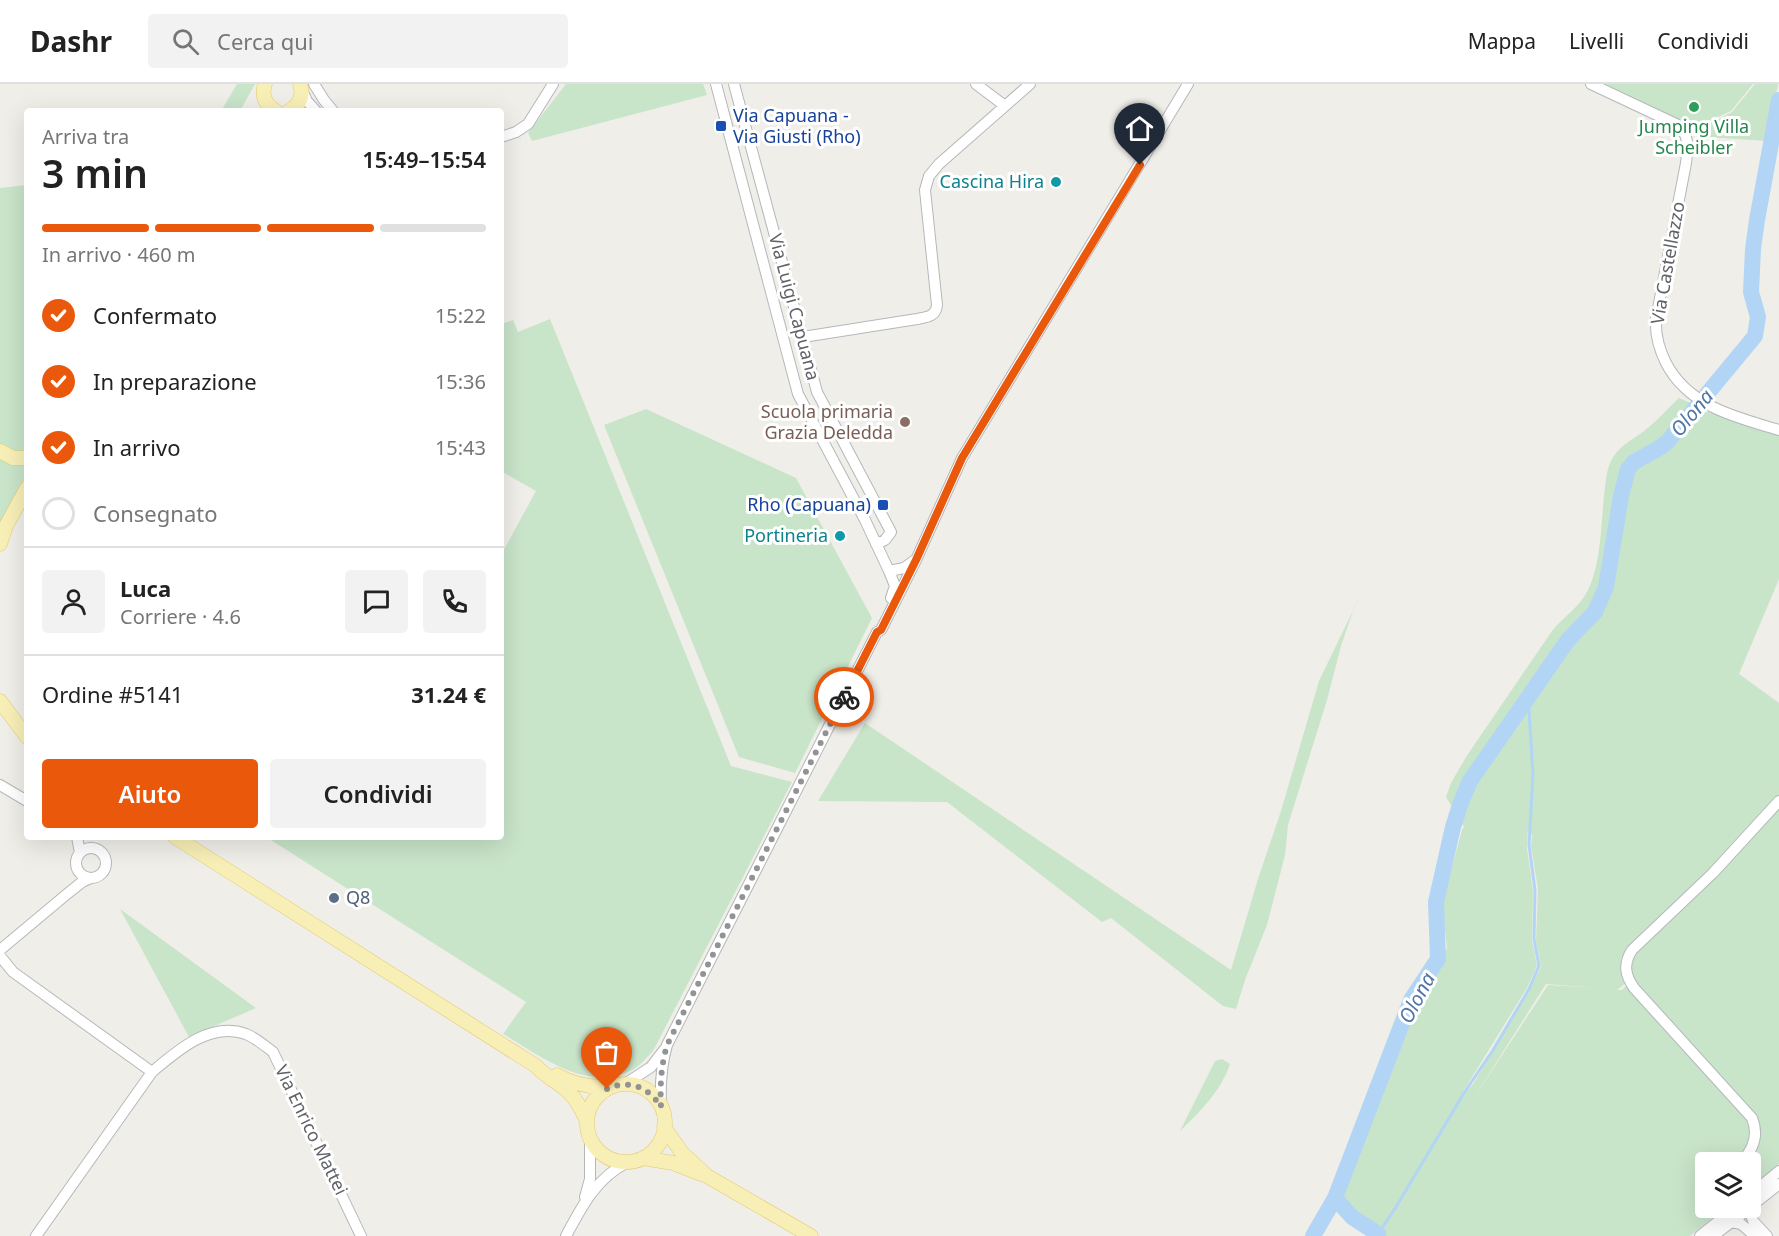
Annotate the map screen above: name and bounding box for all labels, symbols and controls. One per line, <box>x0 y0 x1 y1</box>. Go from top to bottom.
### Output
search box <box>148 14 568 68</box>
text: Dashr <box>30 22 112 60</box>
icon: search <box>169 25 202 58</box>
text: Cerca qui <box>217 26 313 56</box>
text: Mappa <box>1468 27 1536 55</box>
text: Livelli <box>1569 27 1624 55</box>
text: Condividi <box>1657 27 1749 55</box>
marker: Jumping Villa Scheibler <box>1687 100 1701 114</box>
place label: Via Capuana - Via Giusti (Rho) <box>733 103 861 148</box>
pin <box>1114 103 1165 165</box>
icon: home <box>1123 112 1156 145</box>
place label: Jumping Villa Scheibler <box>1637 114 1749 159</box>
marker: Via Capuana - Via Giusti (Rho) <box>714 119 728 133</box>
text: Arriva tra <box>42 123 129 150</box>
text: 15:49–15:54 <box>362 144 486 174</box>
text: 3 min <box>42 146 148 199</box>
place label: Cascina Hira <box>940 169 1044 193</box>
marker: Cascina Hira <box>1049 175 1063 189</box>
street label: Via Castellazzo <box>1644 200 1690 326</box>
street label: Via Luigi Capuana <box>764 231 826 383</box>
text: In arrivo · 460 m <box>42 241 195 268</box>
icon: check <box>42 299 75 332</box>
text: Confermato <box>93 300 217 330</box>
text: 15:22 <box>435 302 486 329</box>
icon: check <box>42 365 75 398</box>
text: In preparazione <box>93 366 257 396</box>
text: 15:36 <box>435 368 486 395</box>
water label: Olona <box>1664 383 1719 442</box>
place label: Scuola primaria Grazia Deledda <box>761 399 893 444</box>
marker: Scuola primaria Grazia Deledda <box>898 415 912 429</box>
icon: check <box>42 431 75 464</box>
text: In arrivo <box>93 432 180 462</box>
text: 15:43 <box>435 434 486 461</box>
place label: Rho (Capuana) <box>747 492 871 516</box>
text: Consegnato <box>93 498 217 528</box>
marker: Rho (Capuana) <box>876 498 890 512</box>
place label: Portineria <box>744 523 828 547</box>
marker: Portineria <box>833 529 847 543</box>
button: person <box>42 570 105 633</box>
button: chat <box>345 570 408 633</box>
button: phone <box>423 570 486 633</box>
text: Luca <box>120 573 171 603</box>
text: Corriere · 4.6 <box>120 603 241 630</box>
courier <box>814 667 874 727</box>
text: Ordine #5141 <box>42 679 183 709</box>
text: 31.24 € <box>411 679 486 709</box>
icon: bike <box>828 681 861 714</box>
button: Aiuto <box>42 759 258 828</box>
button: Condividi <box>270 759 486 828</box>
place label: Q8 <box>346 885 370 909</box>
marker: Q8 <box>327 891 341 905</box>
water label: Olona <box>1392 968 1441 1028</box>
pin <box>581 1027 632 1089</box>
icon: bag <box>590 1036 623 1069</box>
street label: Via Enrico Mattei <box>270 1061 354 1199</box>
map controls <box>1695 1152 1761 1218</box>
button: layers <box>1695 1152 1761 1218</box>

